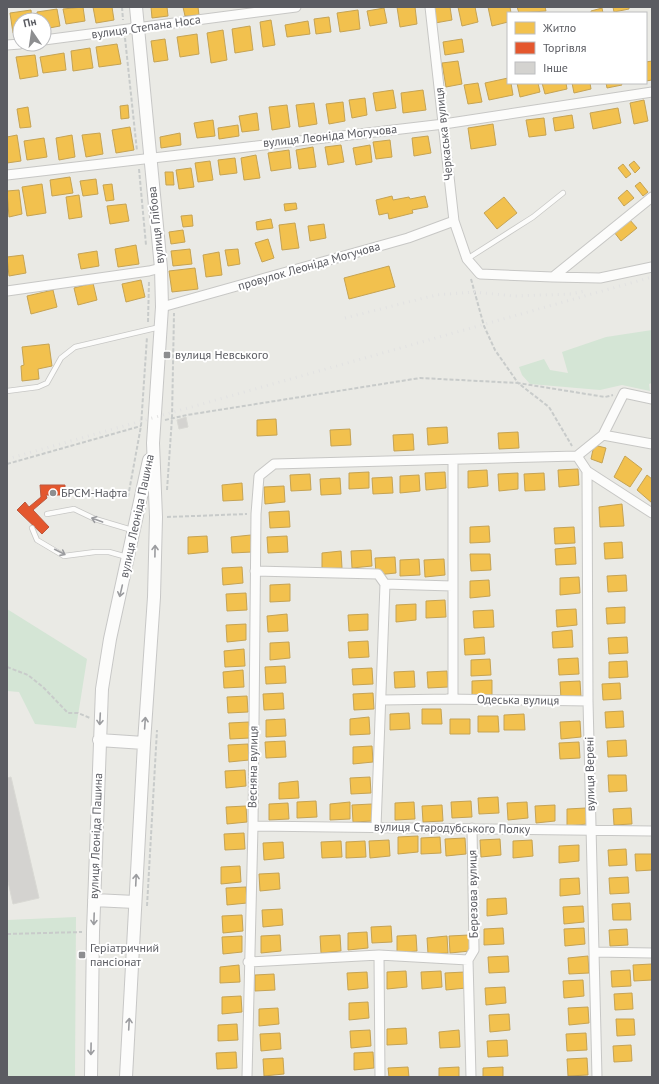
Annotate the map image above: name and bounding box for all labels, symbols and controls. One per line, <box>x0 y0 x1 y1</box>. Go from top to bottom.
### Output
street label: вулиця Степана Носа <box>90 11 202 42</box>
north arrow <box>12 12 52 52</box>
legend <box>507 12 647 84</box>
text: Пн <box>22 14 38 31</box>
text: Житло <box>542 20 576 35</box>
text: Торгівля <box>543 40 586 55</box>
text: Інше <box>543 60 568 75</box>
street label: Черкаська вулиця <box>431 87 456 181</box>
street label: вулиця Леоніда Могучова <box>262 121 398 150</box>
street label: вулиця Глібова <box>144 186 167 264</box>
street label: провулок Леоніда Могучова <box>236 238 382 293</box>
place label: вулиця Невського <box>175 347 268 362</box>
marker: вулиця Невського <box>162 350 172 360</box>
street label: вулиця Леоніда Пашина <box>116 453 157 579</box>
place label: БРСМ-Нафта <box>61 485 128 500</box>
marker: БРСМ-Нафта <box>48 488 58 498</box>
one-way arrow <box>91 515 103 523</box>
one-way arrow <box>151 545 159 558</box>
one-way arrow <box>53 549 65 556</box>
one-way arrow <box>116 584 124 597</box>
street label: Одеська вулиця <box>477 691 559 708</box>
one-way arrow <box>96 712 104 725</box>
one-way arrow <box>141 717 148 730</box>
street label: Весняна вулиця <box>244 726 261 808</box>
street label: вулиця Верені <box>581 736 598 812</box>
street label: вулиця Леоніда Пашина <box>86 773 105 899</box>
street label: вулиця Стародубського Полку <box>374 819 531 836</box>
street label: Березова вулиця <box>464 850 481 938</box>
one-way arrow <box>133 874 140 887</box>
one-way arrow <box>90 912 98 925</box>
place label: Геріатричний пансіонат <box>90 940 159 969</box>
marker: Геріатричний пансіонат <box>77 950 87 960</box>
one-way arrow <box>125 1018 132 1031</box>
one-way arrow <box>87 1042 95 1055</box>

